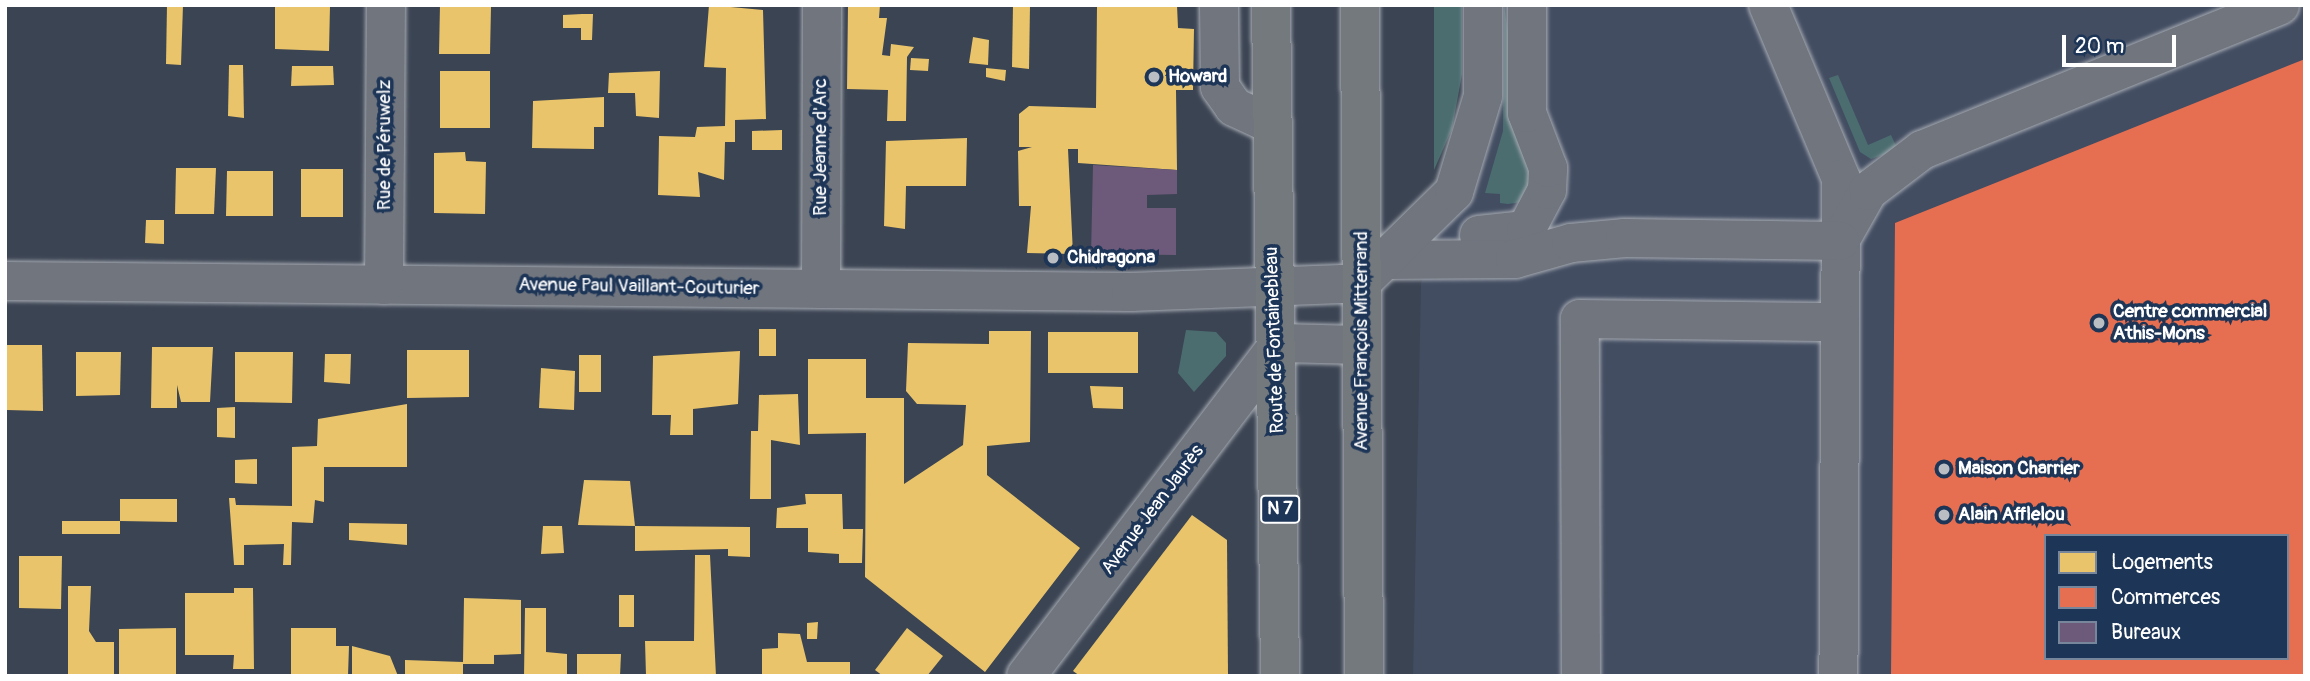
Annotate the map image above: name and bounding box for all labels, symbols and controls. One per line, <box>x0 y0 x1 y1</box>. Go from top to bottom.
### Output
scale bar <box>2065 21 2179 65</box>
text: 20 m <box>2075 33 2124 60</box>
place label: Howard <box>1168 66 1227 88</box>
marker: Howard <box>1146 69 1162 85</box>
street label: Rue Jeanne d'Arc <box>810 78 832 216</box>
street label: Rue de Péruwelz <box>374 80 396 210</box>
street label: Avenue François Mitterrand <box>1351 231 1373 451</box>
street label: Route de Fontainebleau <box>1260 246 1290 434</box>
place label: Chidragona <box>1067 247 1155 269</box>
marker: Chidragona <box>1045 250 1061 266</box>
street label: Avenue Paul Vaillant-Couturier <box>518 273 760 301</box>
place label: Centre commercial Athis-Mons <box>2113 301 2267 345</box>
marker: Centre commercial Athis-Mons <box>2091 315 2107 331</box>
street label: Avenue Jean Jaurès <box>1097 441 1209 579</box>
place label: Maison Charrier <box>1958 458 2080 480</box>
marker: Maison Charrier <box>1936 461 1952 477</box>
road number: N 7 <box>1259 494 1301 524</box>
place label: Alain Afflelou <box>1958 504 2065 526</box>
marker: Alain Afflelou <box>1936 507 1952 523</box>
legend <box>2044 534 2289 660</box>
text: Logements <box>2111 549 2213 576</box>
text: Commerces <box>2111 584 2220 611</box>
text: Bureaux <box>2111 619 2181 646</box>

